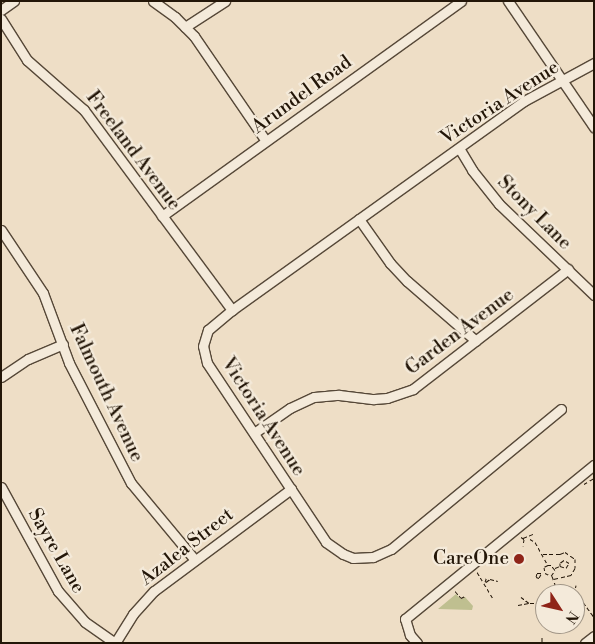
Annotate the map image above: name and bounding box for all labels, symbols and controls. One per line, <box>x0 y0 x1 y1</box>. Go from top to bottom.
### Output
street label: Arundel Road <box>248 51 356 139</box>
street label: Victoria Avenue <box>437 56 563 150</box>
street label: Freeland Avenue <box>81 87 185 215</box>
street label: Stony Lane <box>492 171 576 255</box>
street label: Garden Avenue <box>401 284 519 380</box>
street label: Falmouth Avenue <box>64 320 148 466</box>
street label: Victoria Avenue <box>216 354 310 480</box>
street label: Sayre Lane <box>23 504 89 598</box>
street label: Azalea Street <box>136 504 238 590</box>
place label: CareOne <box>433 548 509 570</box>
marker: CareOne <box>513 553 525 565</box>
north arrow <box>535 584 585 634</box>
text: N <box>561 607 582 627</box>

